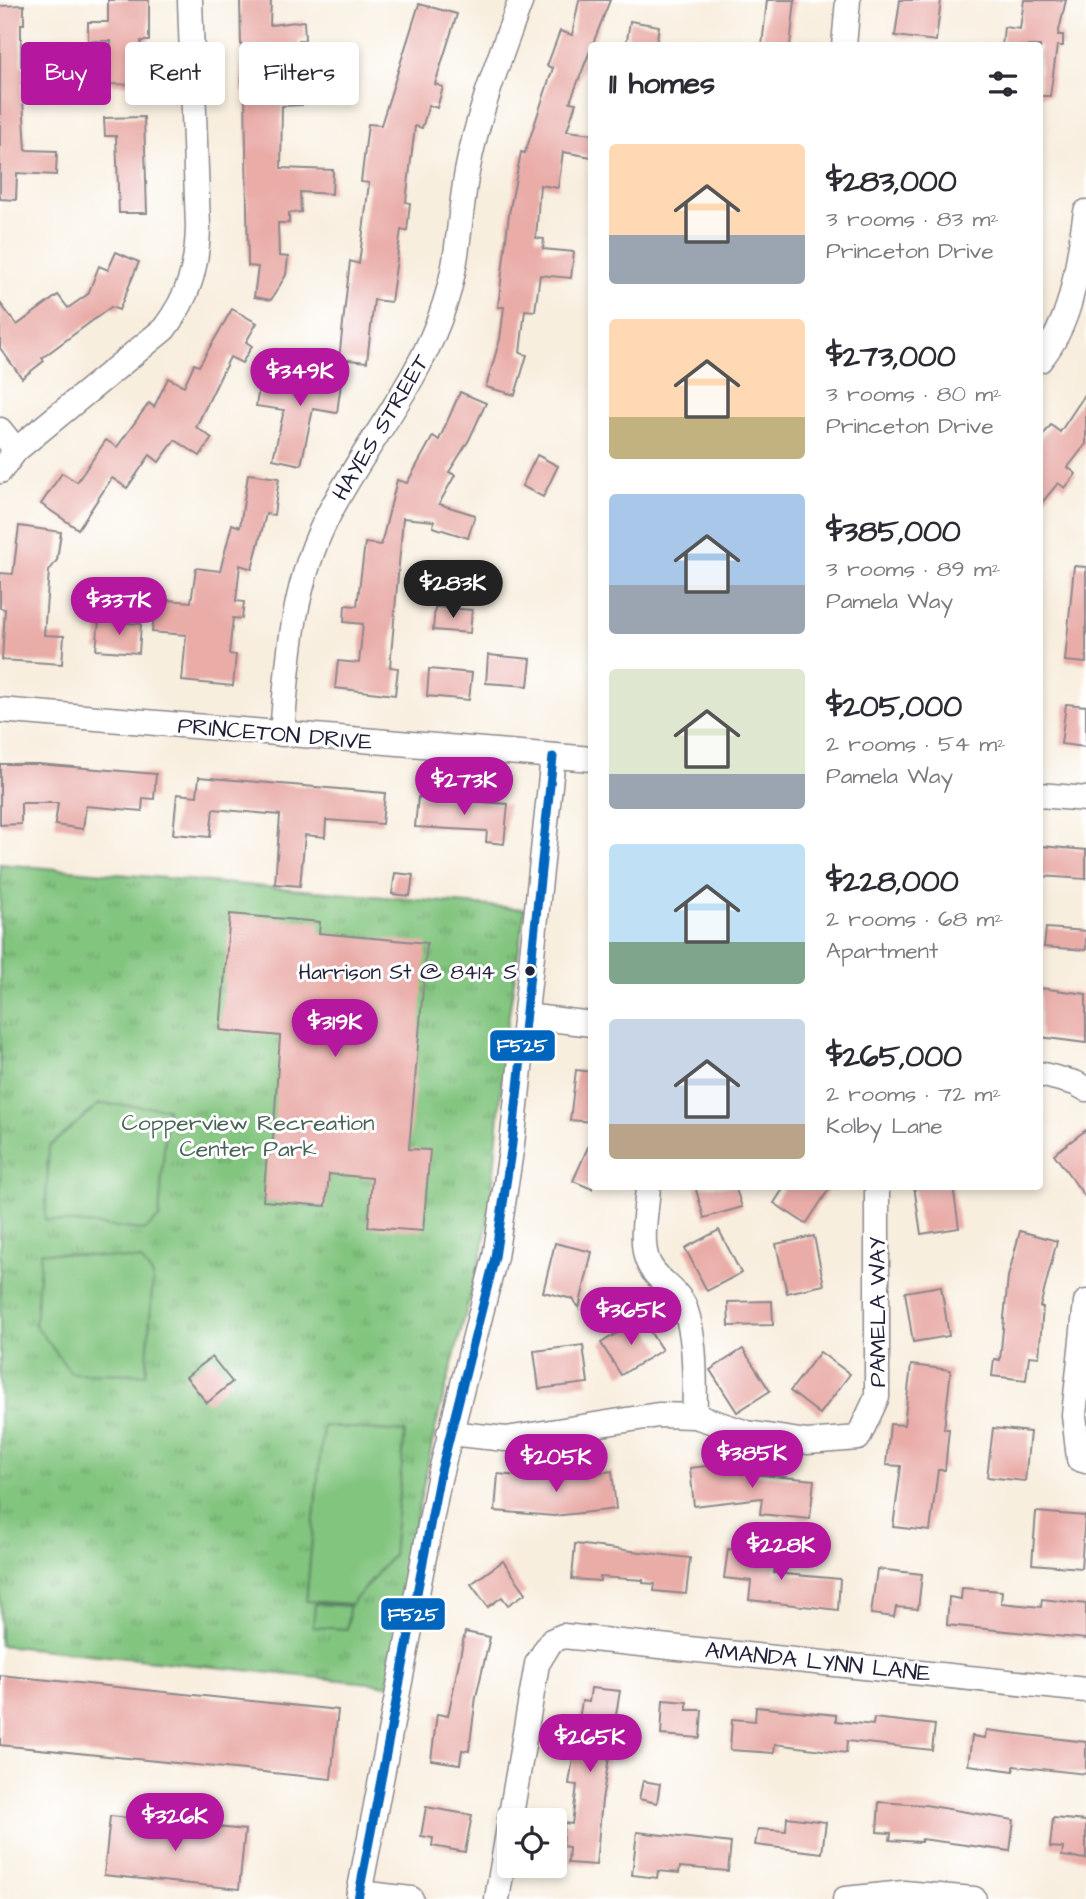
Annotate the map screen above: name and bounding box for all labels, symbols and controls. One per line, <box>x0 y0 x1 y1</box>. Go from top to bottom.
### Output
chip: Buy <box>21 42 111 105</box>
chip: Rent <box>125 42 225 105</box>
chip: Filters <box>239 42 359 105</box>
text: 11 homes <box>609 63 715 105</box>
icon: filters <box>984 65 1022 103</box>
text: $283,000 <box>826 161 957 203</box>
icon: home <box>665 172 749 256</box>
text: 3 rooms · 83 m² <box>826 203 999 235</box>
text: Princeton Drive <box>826 235 994 267</box>
text: $273,000 <box>826 336 956 378</box>
icon: home <box>665 347 749 431</box>
pin: $349K <box>251 348 349 408</box>
street label: HAYES STREET <box>324 348 438 507</box>
text: $349K <box>266 355 334 387</box>
text: 3 rooms · 80 m² <box>826 378 1002 410</box>
text: Princeton Drive <box>826 410 994 442</box>
text: $385,000 <box>826 511 961 553</box>
icon: home <box>665 522 749 606</box>
text: 3 rooms · 89 m² <box>826 553 1000 585</box>
pin: $283K <box>404 560 502 620</box>
text: $283K <box>420 567 486 599</box>
pin: $337K <box>70 578 168 637</box>
text: $337K <box>87 584 151 616</box>
text: Pamela Way <box>826 585 953 617</box>
text: $205,000 <box>826 686 962 728</box>
icon: home <box>665 697 749 781</box>
street label: PRINCETON DRIVE <box>176 710 374 758</box>
text: 2 rooms · 54 m² <box>826 728 1006 760</box>
pin: $273K <box>415 758 513 817</box>
text: Pamela Way <box>826 760 953 792</box>
text: $273K <box>431 764 497 796</box>
text: $228,000 <box>826 861 959 903</box>
icon: home <box>665 872 749 956</box>
text: 2 rooms · 68 m² <box>826 903 1003 935</box>
text: Apartment <box>826 935 938 967</box>
place label: Harrison St @ 8414 S <box>298 958 517 987</box>
marker: Harrison St @ 8414 S <box>523 964 537 978</box>
pin: $319K <box>286 1000 384 1059</box>
text: $319K <box>308 1006 362 1038</box>
line badge: F525 <box>489 1029 556 1062</box>
text: F525 <box>497 1033 548 1060</box>
text: $265,000 <box>826 1036 962 1078</box>
icon: home <box>665 1047 749 1131</box>
text: 2 rooms · 72 m² <box>826 1078 1001 1110</box>
park label: Copperview Recreation Center Park <box>121 1107 375 1165</box>
text: Kolby Lane <box>826 1110 943 1142</box>
street label: PAMELA WAY <box>862 1237 894 1387</box>
pin: $365K <box>582 1288 680 1347</box>
text: $365K <box>596 1294 666 1326</box>
pin: $385K <box>703 1430 801 1490</box>
pin: $205K <box>507 1434 605 1494</box>
text: $385K <box>717 1437 787 1469</box>
text: $205K <box>521 1441 591 1473</box>
pin: $228K <box>732 1522 830 1582</box>
text: $228K <box>747 1529 815 1561</box>
line badge: F525 <box>380 1597 446 1631</box>
text: F525 <box>388 1602 439 1629</box>
street label: AMANDA LYNN LANE <box>703 1634 933 1690</box>
pin: $265K <box>541 1714 639 1774</box>
text: $265K <box>555 1721 625 1753</box>
pin: $326K <box>126 1794 224 1853</box>
text: $326K <box>142 1800 208 1832</box>
map controls <box>497 1808 567 1878</box>
button: locate <box>497 1808 567 1878</box>

